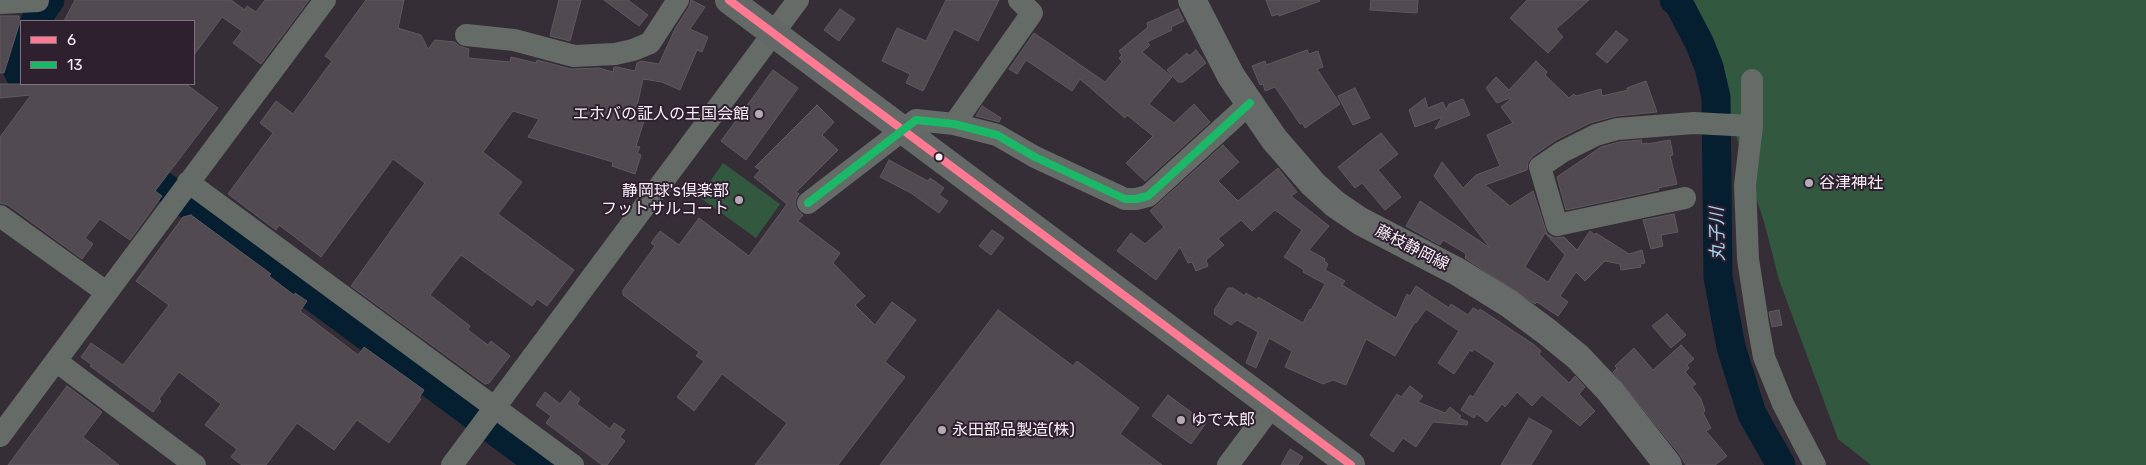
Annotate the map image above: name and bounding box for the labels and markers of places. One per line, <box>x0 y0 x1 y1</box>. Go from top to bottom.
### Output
place label: エホバの証人の王国会館 <box>573 104 749 124</box>
marker: エホバの証人の王国会館 <box>753 108 765 120</box>
unlabelled marker <box>934 152 944 162</box>
place label: 谷津神社 <box>1819 173 1883 193</box>
marker: 谷津神社 <box>1803 177 1815 189</box>
place label: 静岡球's倶楽部 フットサルコート <box>601 181 729 219</box>
marker: 静岡球's倶楽部 フットサルコート <box>733 194 745 206</box>
place label: ゆで太郎 <box>1191 410 1255 430</box>
marker: ゆで太郎 <box>1175 414 1187 426</box>
place label: 永田部品製造(株) <box>952 420 1075 440</box>
marker: 永田部品製造(株) <box>936 424 948 436</box>

